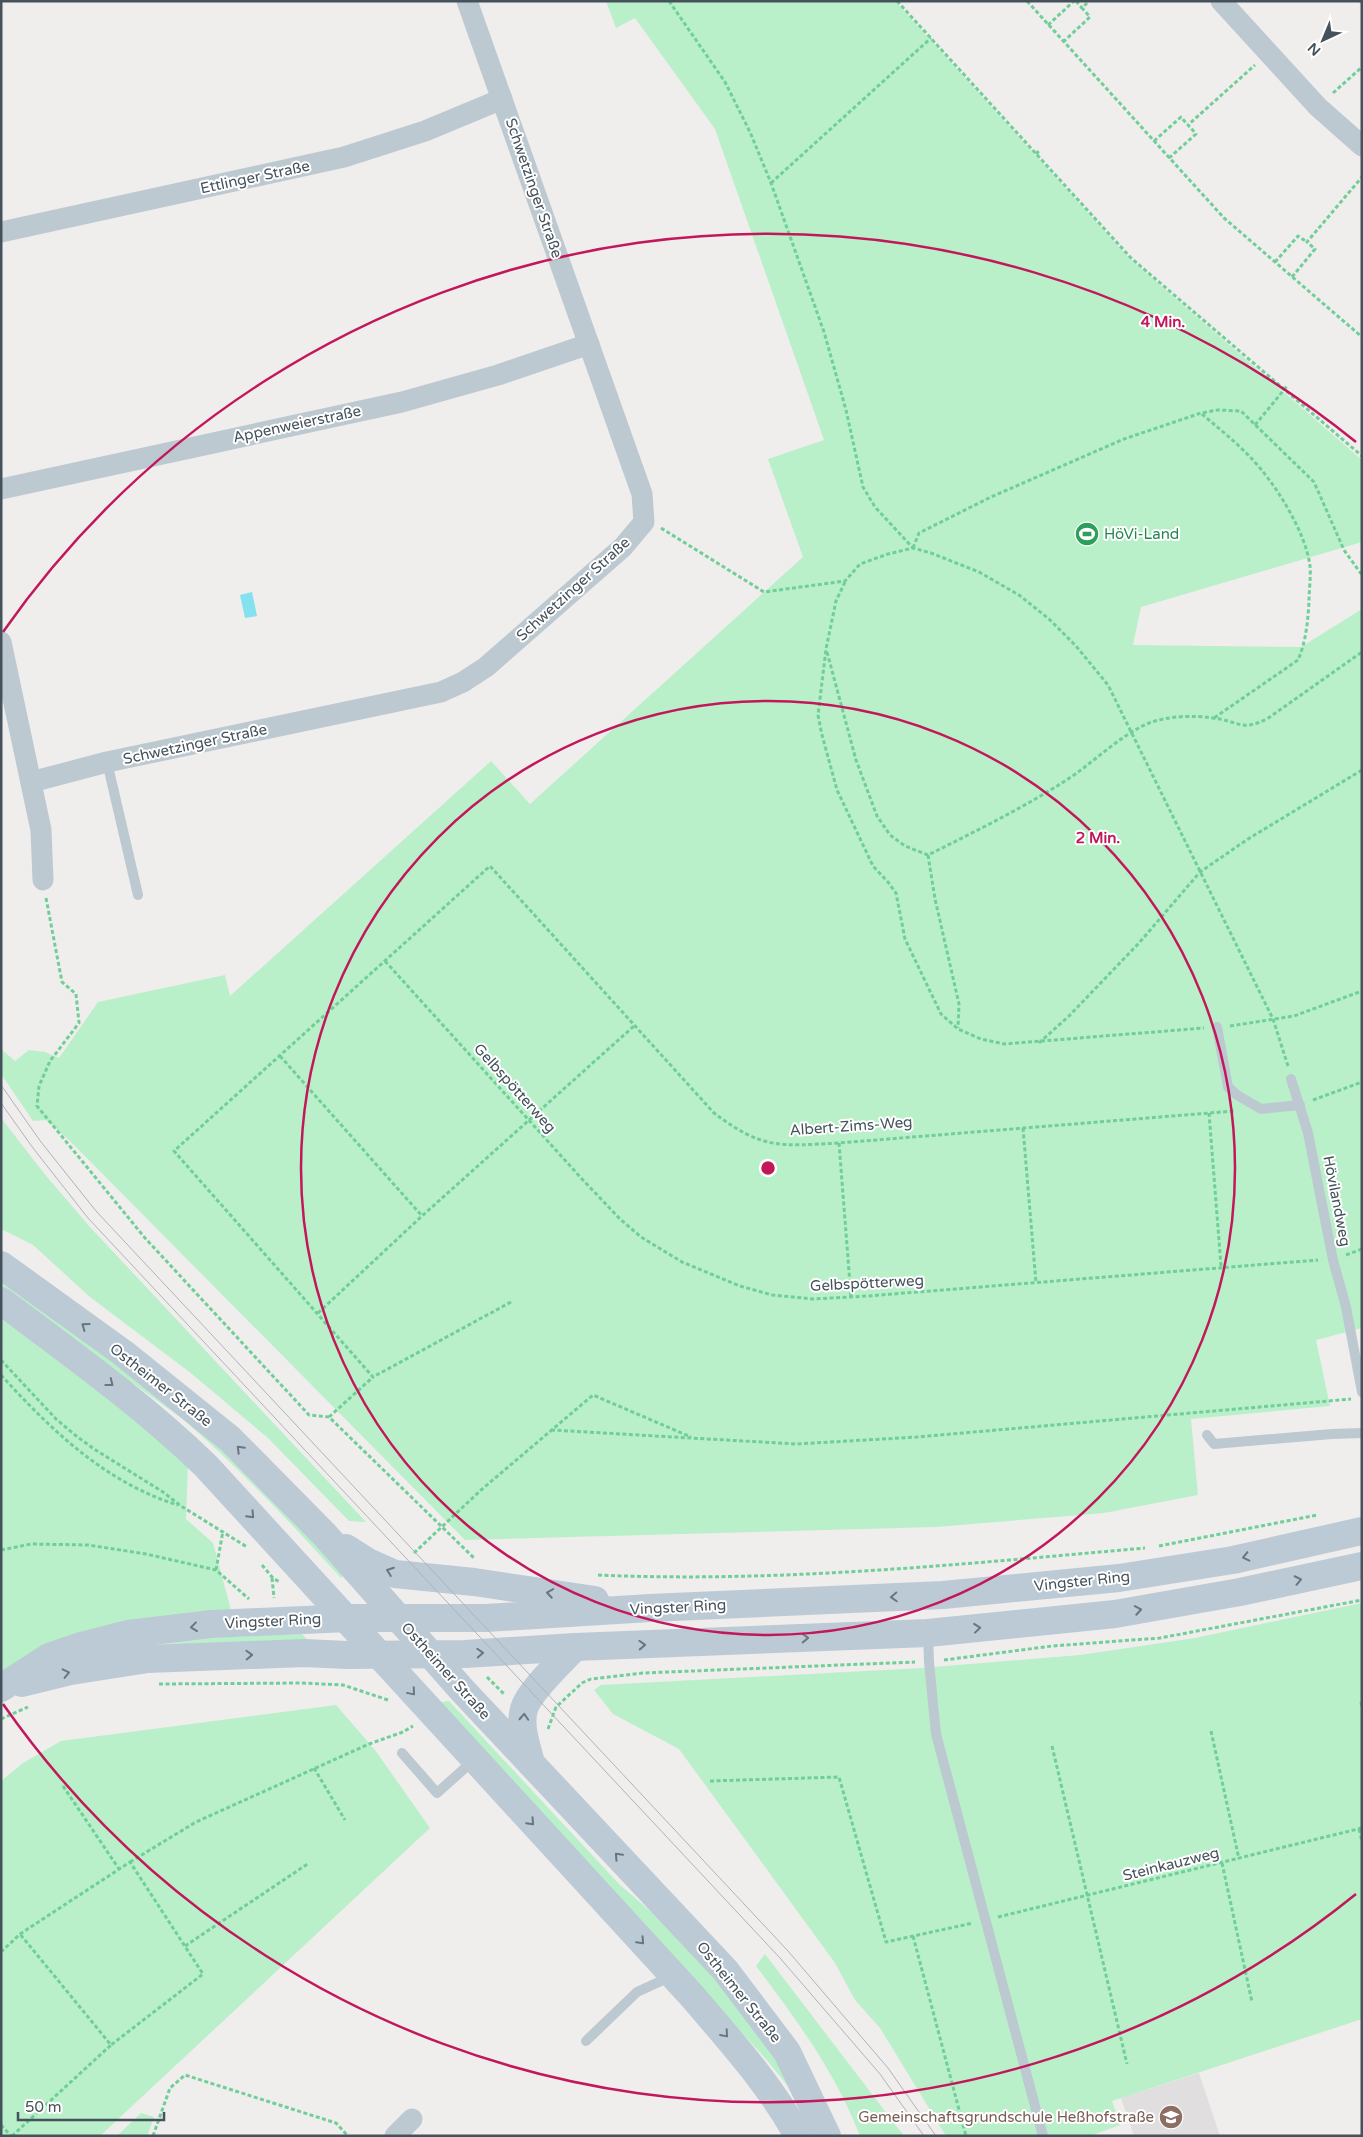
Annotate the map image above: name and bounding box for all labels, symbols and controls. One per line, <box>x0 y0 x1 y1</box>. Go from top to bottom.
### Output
north arrow <box>1298 15 1348 65</box>
text: N <box>1304 39 1324 59</box>
street label: Schwetzinger Straße <box>502 116 566 260</box>
street label: Ettlinger Straße <box>199 157 311 197</box>
text: 4 Min. <box>1141 313 1185 331</box>
street label: Appenweierstraße <box>231 402 363 446</box>
sports icon: HöVi-Land <box>1074 521 1100 547</box>
place label: HöVi-Land <box>1104 525 1179 543</box>
street label: Schwetzinger Straße <box>513 533 633 645</box>
street label: Schwetzinger Straße <box>121 720 269 768</box>
text: 2 Min. <box>1076 829 1120 847</box>
street label: Gelbspötterweg <box>470 1040 560 1136</box>
street label: Albert-Zims-Weg <box>789 1113 913 1139</box>
street label: Hövilandweg <box>1319 1154 1355 1248</box>
centre of rings <box>759 1159 777 1177</box>
street label: Gelbspötterweg <box>810 1271 924 1295</box>
one-way arrow <box>81 1323 91 1332</box>
street label: Ostheimer Straße <box>106 1340 216 1430</box>
one-way arrow <box>104 1377 113 1385</box>
one-way arrow <box>236 1446 245 1455</box>
one-way arrow <box>245 1509 254 1518</box>
one-way arrow <box>1242 1551 1250 1562</box>
one-way arrow <box>386 1567 395 1577</box>
street label: Vingster Ring <box>1033 1567 1131 1595</box>
one-way arrow <box>1293 1575 1302 1586</box>
one-way arrow <box>546 1588 554 1599</box>
one-way arrow <box>890 1592 898 1603</box>
street label: Vingster Ring <box>629 1595 727 1619</box>
one-way arrow <box>1134 1605 1143 1615</box>
street label: Vingster Ring <box>224 1609 322 1633</box>
street label: Ostheimer Straße <box>398 1619 494 1723</box>
one-way arrow <box>190 1621 198 1632</box>
one-way arrow <box>973 1623 981 1634</box>
one-way arrow <box>801 1633 809 1643</box>
one-way arrow <box>639 1639 647 1650</box>
one-way arrow <box>476 1647 484 1658</box>
one-way arrow <box>245 1650 253 1661</box>
one-way arrow <box>61 1668 70 1678</box>
one-way arrow <box>407 1686 415 1695</box>
one-way arrow <box>519 1712 529 1720</box>
one-way arrow <box>525 1816 534 1825</box>
street label: Steinkauzweg <box>1121 1843 1221 1885</box>
one-way arrow <box>615 1852 624 1861</box>
one-way arrow <box>635 1936 644 1945</box>
street label: Ostheimer Straße <box>693 1938 785 2046</box>
one-way arrow <box>719 2029 728 2038</box>
scale bar <box>18 2090 164 2122</box>
text: 50 m <box>25 2098 62 2116</box>
school or university icon: Gemeinschaftsgrundschule Heßhofstraße <box>1158 2104 1184 2130</box>
place label: Gemeinschaftsgrundschule Heßhofstraße <box>858 2108 1154 2126</box>

